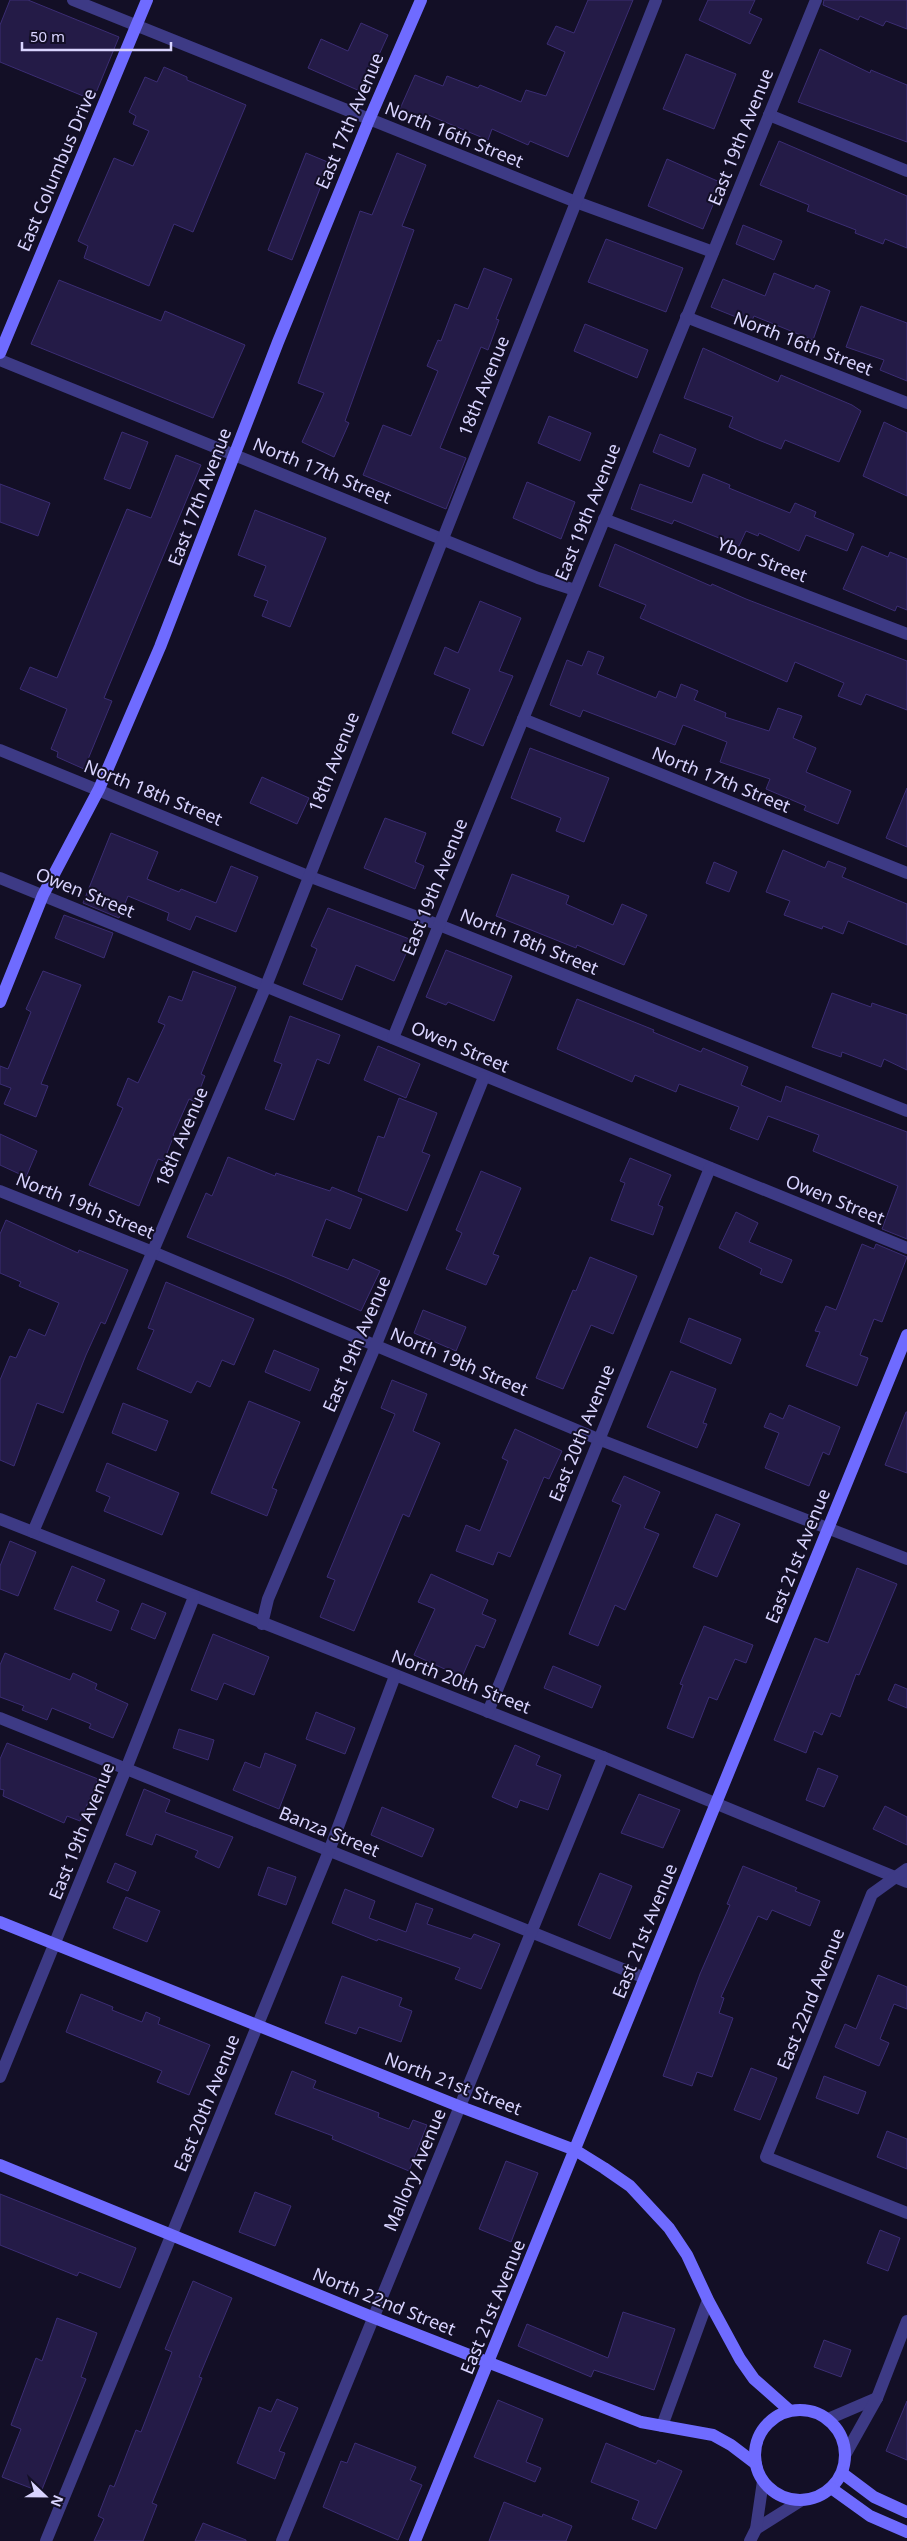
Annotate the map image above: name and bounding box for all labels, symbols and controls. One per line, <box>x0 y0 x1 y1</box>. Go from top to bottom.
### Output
scale bar <box>22 20 171 52</box>
text: 50 m <box>30 26 65 46</box>
street label: East 17th Avenue <box>310 49 389 192</box>
street label: East 19th Avenue <box>702 64 779 209</box>
street label: East Columbus Drive <box>11 84 101 255</box>
street label: North 16th Street <box>382 95 528 173</box>
street label: North 16th Street <box>730 305 877 381</box>
street label: 18th Avenue <box>452 332 514 439</box>
street label: East 17th Avenue <box>162 424 236 569</box>
street label: North 17th Street <box>250 431 396 509</box>
street label: East 19th Avenue <box>549 439 626 584</box>
street label: Ybor Street <box>714 531 811 587</box>
street label: 18th Avenue <box>302 708 364 815</box>
street label: North 17th Street <box>649 740 795 818</box>
street label: North 18th Street <box>81 753 227 831</box>
street label: East 19th Avenue <box>396 814 473 959</box>
street label: Owen Street <box>32 861 139 923</box>
street label: North 18th Street <box>457 902 603 980</box>
street label: Owen Street <box>408 1015 514 1078</box>
street label: 18th Avenue <box>149 1083 213 1190</box>
street label: North 19th Street <box>13 1166 159 1244</box>
street label: Owen Street <box>782 1168 889 1230</box>
street label: East 19th Avenue <box>317 1272 396 1415</box>
street label: North 19th Street <box>387 1321 532 1401</box>
street label: East 20th Avenue <box>543 1360 620 1505</box>
street label: East 21st Avenue <box>759 1485 835 1627</box>
street label: North 20th Street <box>388 1643 535 1719</box>
street label: East 19th Avenue <box>43 1758 120 1903</box>
street label: Banza Street <box>276 1800 384 1862</box>
street label: East 21st Avenue <box>606 1860 682 2002</box>
street label: East 22nd Avenue <box>771 1924 849 2073</box>
street label: East 20th Avenue <box>168 2030 245 2175</box>
street label: North 21st Street <box>381 2046 526 2120</box>
street label: Mallory Avenue <box>377 2105 451 2235</box>
street label: East 21st Avenue <box>454 2236 530 2378</box>
street label: North 22nd Street <box>309 2261 460 2341</box>
north arrow <box>20 2471 70 2521</box>
text: N <box>47 2492 68 2510</box>

